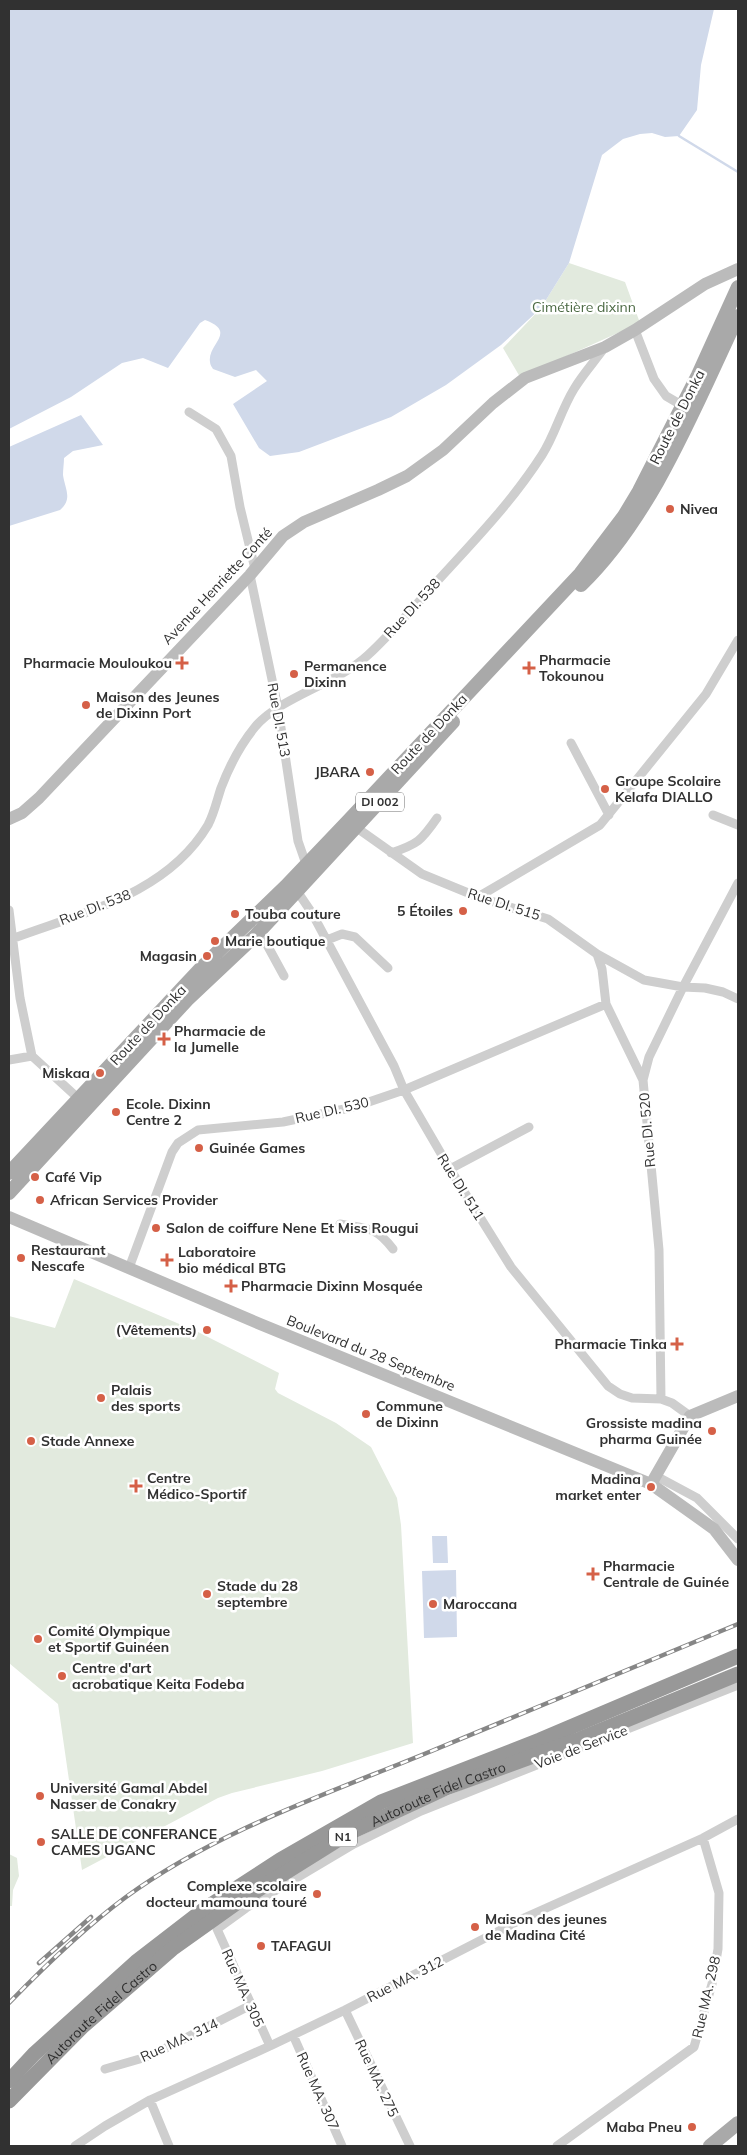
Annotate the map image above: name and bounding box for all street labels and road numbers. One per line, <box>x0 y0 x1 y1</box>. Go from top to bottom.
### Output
street label: Route de Donka <box>645 367 709 467</box>
street label: Avenue Henriette Conté <box>158 524 276 648</box>
street label: Rue DI. 538 <box>380 574 444 642</box>
street label: Rue DI. 513 <box>264 681 294 759</box>
street label: Route de Donka <box>387 690 471 778</box>
road number: DI 002 <box>356 792 404 812</box>
street label: Rue DI. 515 <box>465 884 543 924</box>
street label: Rue DI. 538 <box>57 885 133 929</box>
street label: Route de Donka <box>106 981 190 1069</box>
street label: Rue DI. 520 <box>635 1092 659 1168</box>
street label: Rue DI. 530 <box>293 1093 371 1127</box>
street label: Rue DI. 511 <box>433 1150 489 1224</box>
street label: Boulevard du 28 Septembre <box>284 1311 458 1395</box>
street label: Voie de Service <box>532 1721 630 1773</box>
street label: Autoroute Fidel Castro <box>368 1758 508 1831</box>
road number: N1 <box>329 1828 357 1846</box>
street label: Rue MA. 305 <box>218 1946 268 2030</box>
street label: Rue MA. 312 <box>364 1952 446 2006</box>
street label: Rue MA. 298 <box>688 1954 724 2040</box>
street label: Autoroute Fidel Castro <box>41 1957 161 2068</box>
street label: Rue MA. 314 <box>137 2014 221 2066</box>
street label: Rue MA. 275 <box>351 2036 403 2120</box>
street label: Rue MA. 307 <box>293 2049 343 2133</box>

